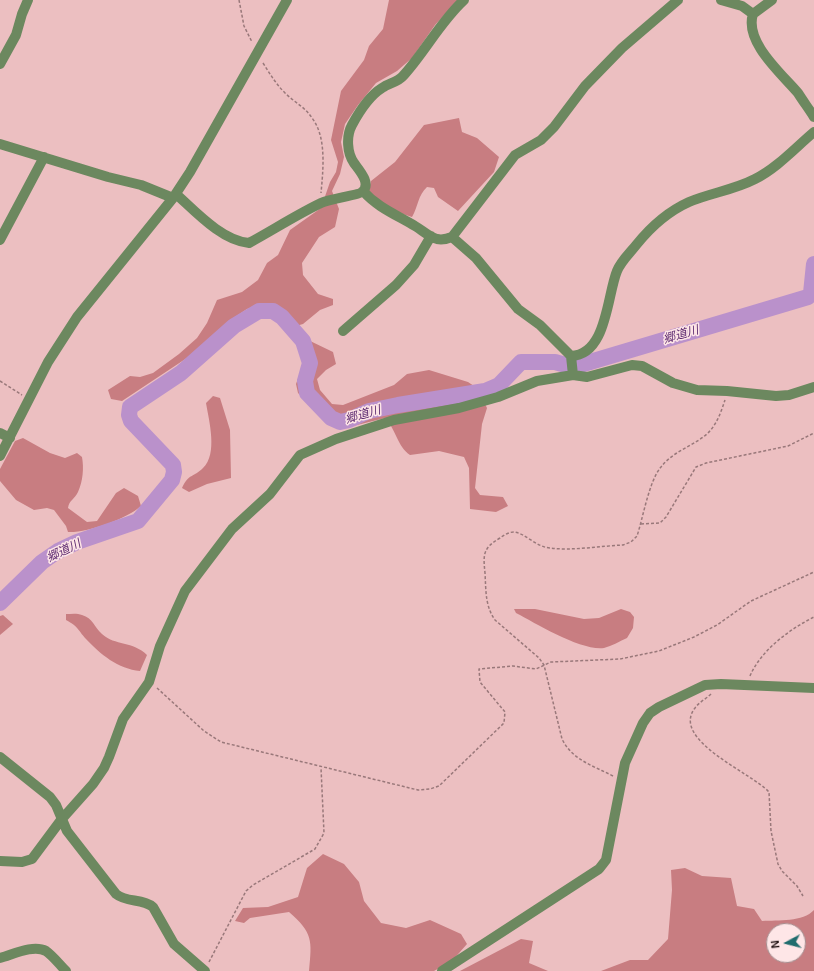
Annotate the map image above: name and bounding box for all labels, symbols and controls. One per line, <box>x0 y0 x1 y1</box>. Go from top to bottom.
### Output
water label: 郷道川 <box>662 323 700 347</box>
water label: 郷道川 <box>344 403 382 427</box>
water label: 郷道川 <box>45 537 83 565</box>
north arrow <box>766 923 806 963</box>
text: N <box>769 940 782 949</box>

